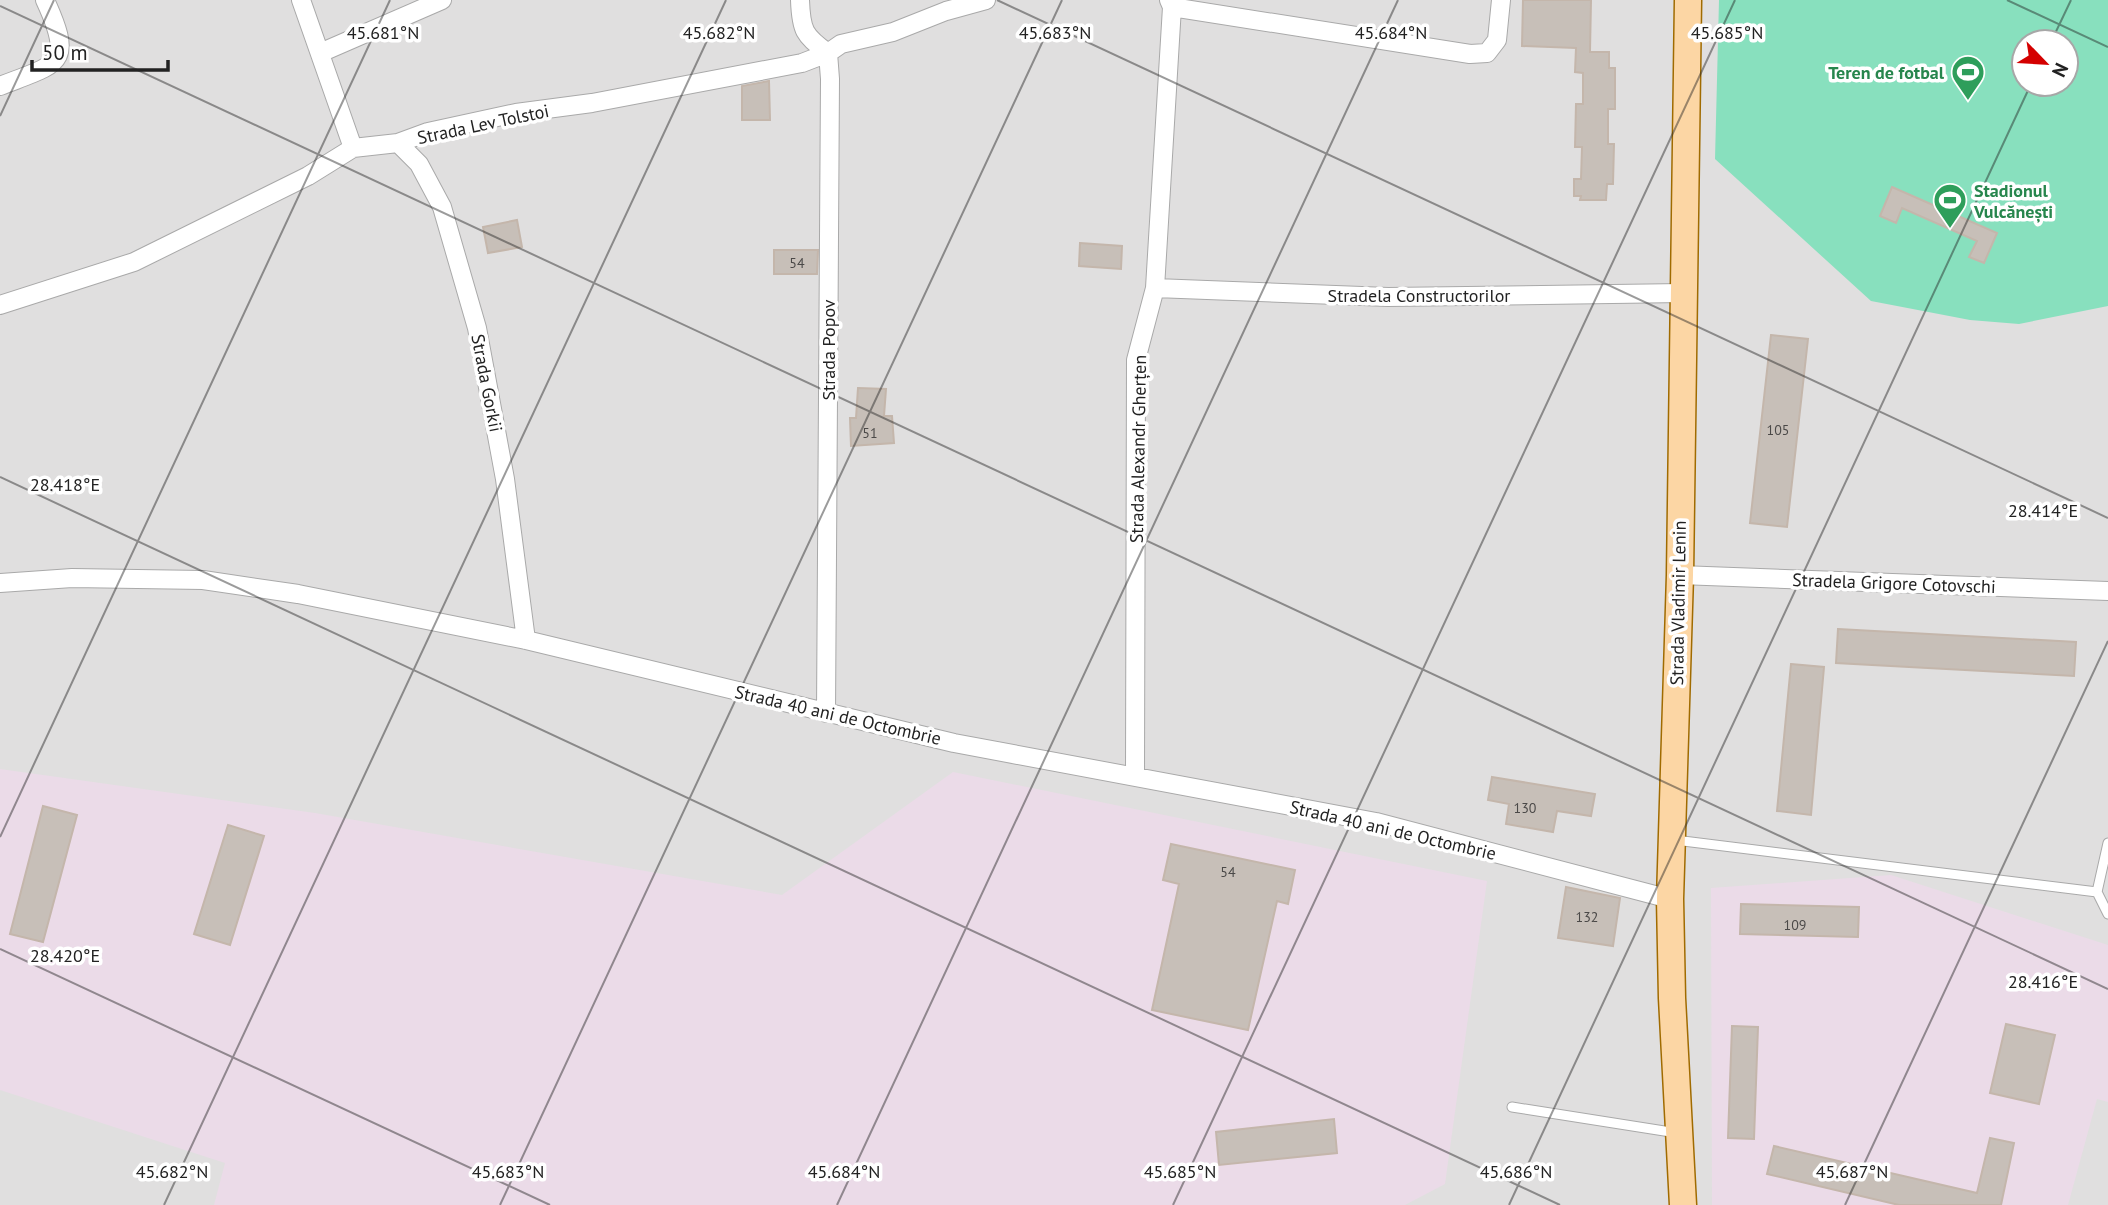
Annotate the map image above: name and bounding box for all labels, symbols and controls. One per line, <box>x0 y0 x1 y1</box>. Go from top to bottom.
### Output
text: 45.681°N <box>347 21 419 44</box>
text: 45.682°N <box>683 21 755 44</box>
text: 45.683°N <box>1019 21 1091 44</box>
text: 45.684°N <box>1355 21 1427 44</box>
text: 45.685°N <box>1691 21 1763 44</box>
scale bar <box>32 28 168 72</box>
north arrow <box>2010 28 2080 98</box>
text: 50 m <box>42 39 88 66</box>
sports icon: Teren de fotbal <box>1949 53 1987 102</box>
text: N <box>2047 59 2074 81</box>
place label: Teren de fotbal <box>1828 61 1945 84</box>
street label: Strada Lev Tolstoi <box>415 99 551 149</box>
place label: Stadionul Vulcănești <box>1973 179 2053 223</box>
sports icon: Stadionul Vulcănești <box>1931 181 1969 230</box>
house number: 54 <box>789 254 805 272</box>
street label: Stradela Constructorilor <box>1328 284 1510 307</box>
street label: Strada Popov <box>817 299 840 401</box>
street label: Strada Gorkii <box>466 332 508 434</box>
street label: Strada Alexandr Gherțen <box>1125 355 1151 543</box>
house number: 105 <box>1767 421 1789 439</box>
house number: 51 <box>862 424 878 442</box>
text: 28.418°E <box>30 473 100 496</box>
text: 28.414°E <box>2008 499 2078 522</box>
street label: Strada Vladimir Lenin <box>1665 520 1691 686</box>
street label: Stradela Grigore Cotovschi <box>1792 568 1996 598</box>
street label: Strada 40 ani de Octombrie <box>733 680 943 750</box>
street label: Strada 40 ani de Octombrie <box>1288 795 1498 865</box>
house number: 130 <box>1514 799 1537 817</box>
house number: 54 <box>1220 863 1236 881</box>
house number: 132 <box>1576 908 1598 926</box>
house number: 109 <box>1784 916 1806 934</box>
text: 28.420°E <box>30 944 100 967</box>
text: 28.416°E <box>2008 970 2078 993</box>
text: 45.682°N <box>136 1160 208 1183</box>
text: 45.683°N <box>472 1160 544 1183</box>
text: 45.684°N <box>808 1160 880 1183</box>
text: 45.685°N <box>1144 1160 1216 1183</box>
text: 45.686°N <box>1480 1160 1552 1183</box>
text: 45.687°N <box>1816 1160 1888 1183</box>

